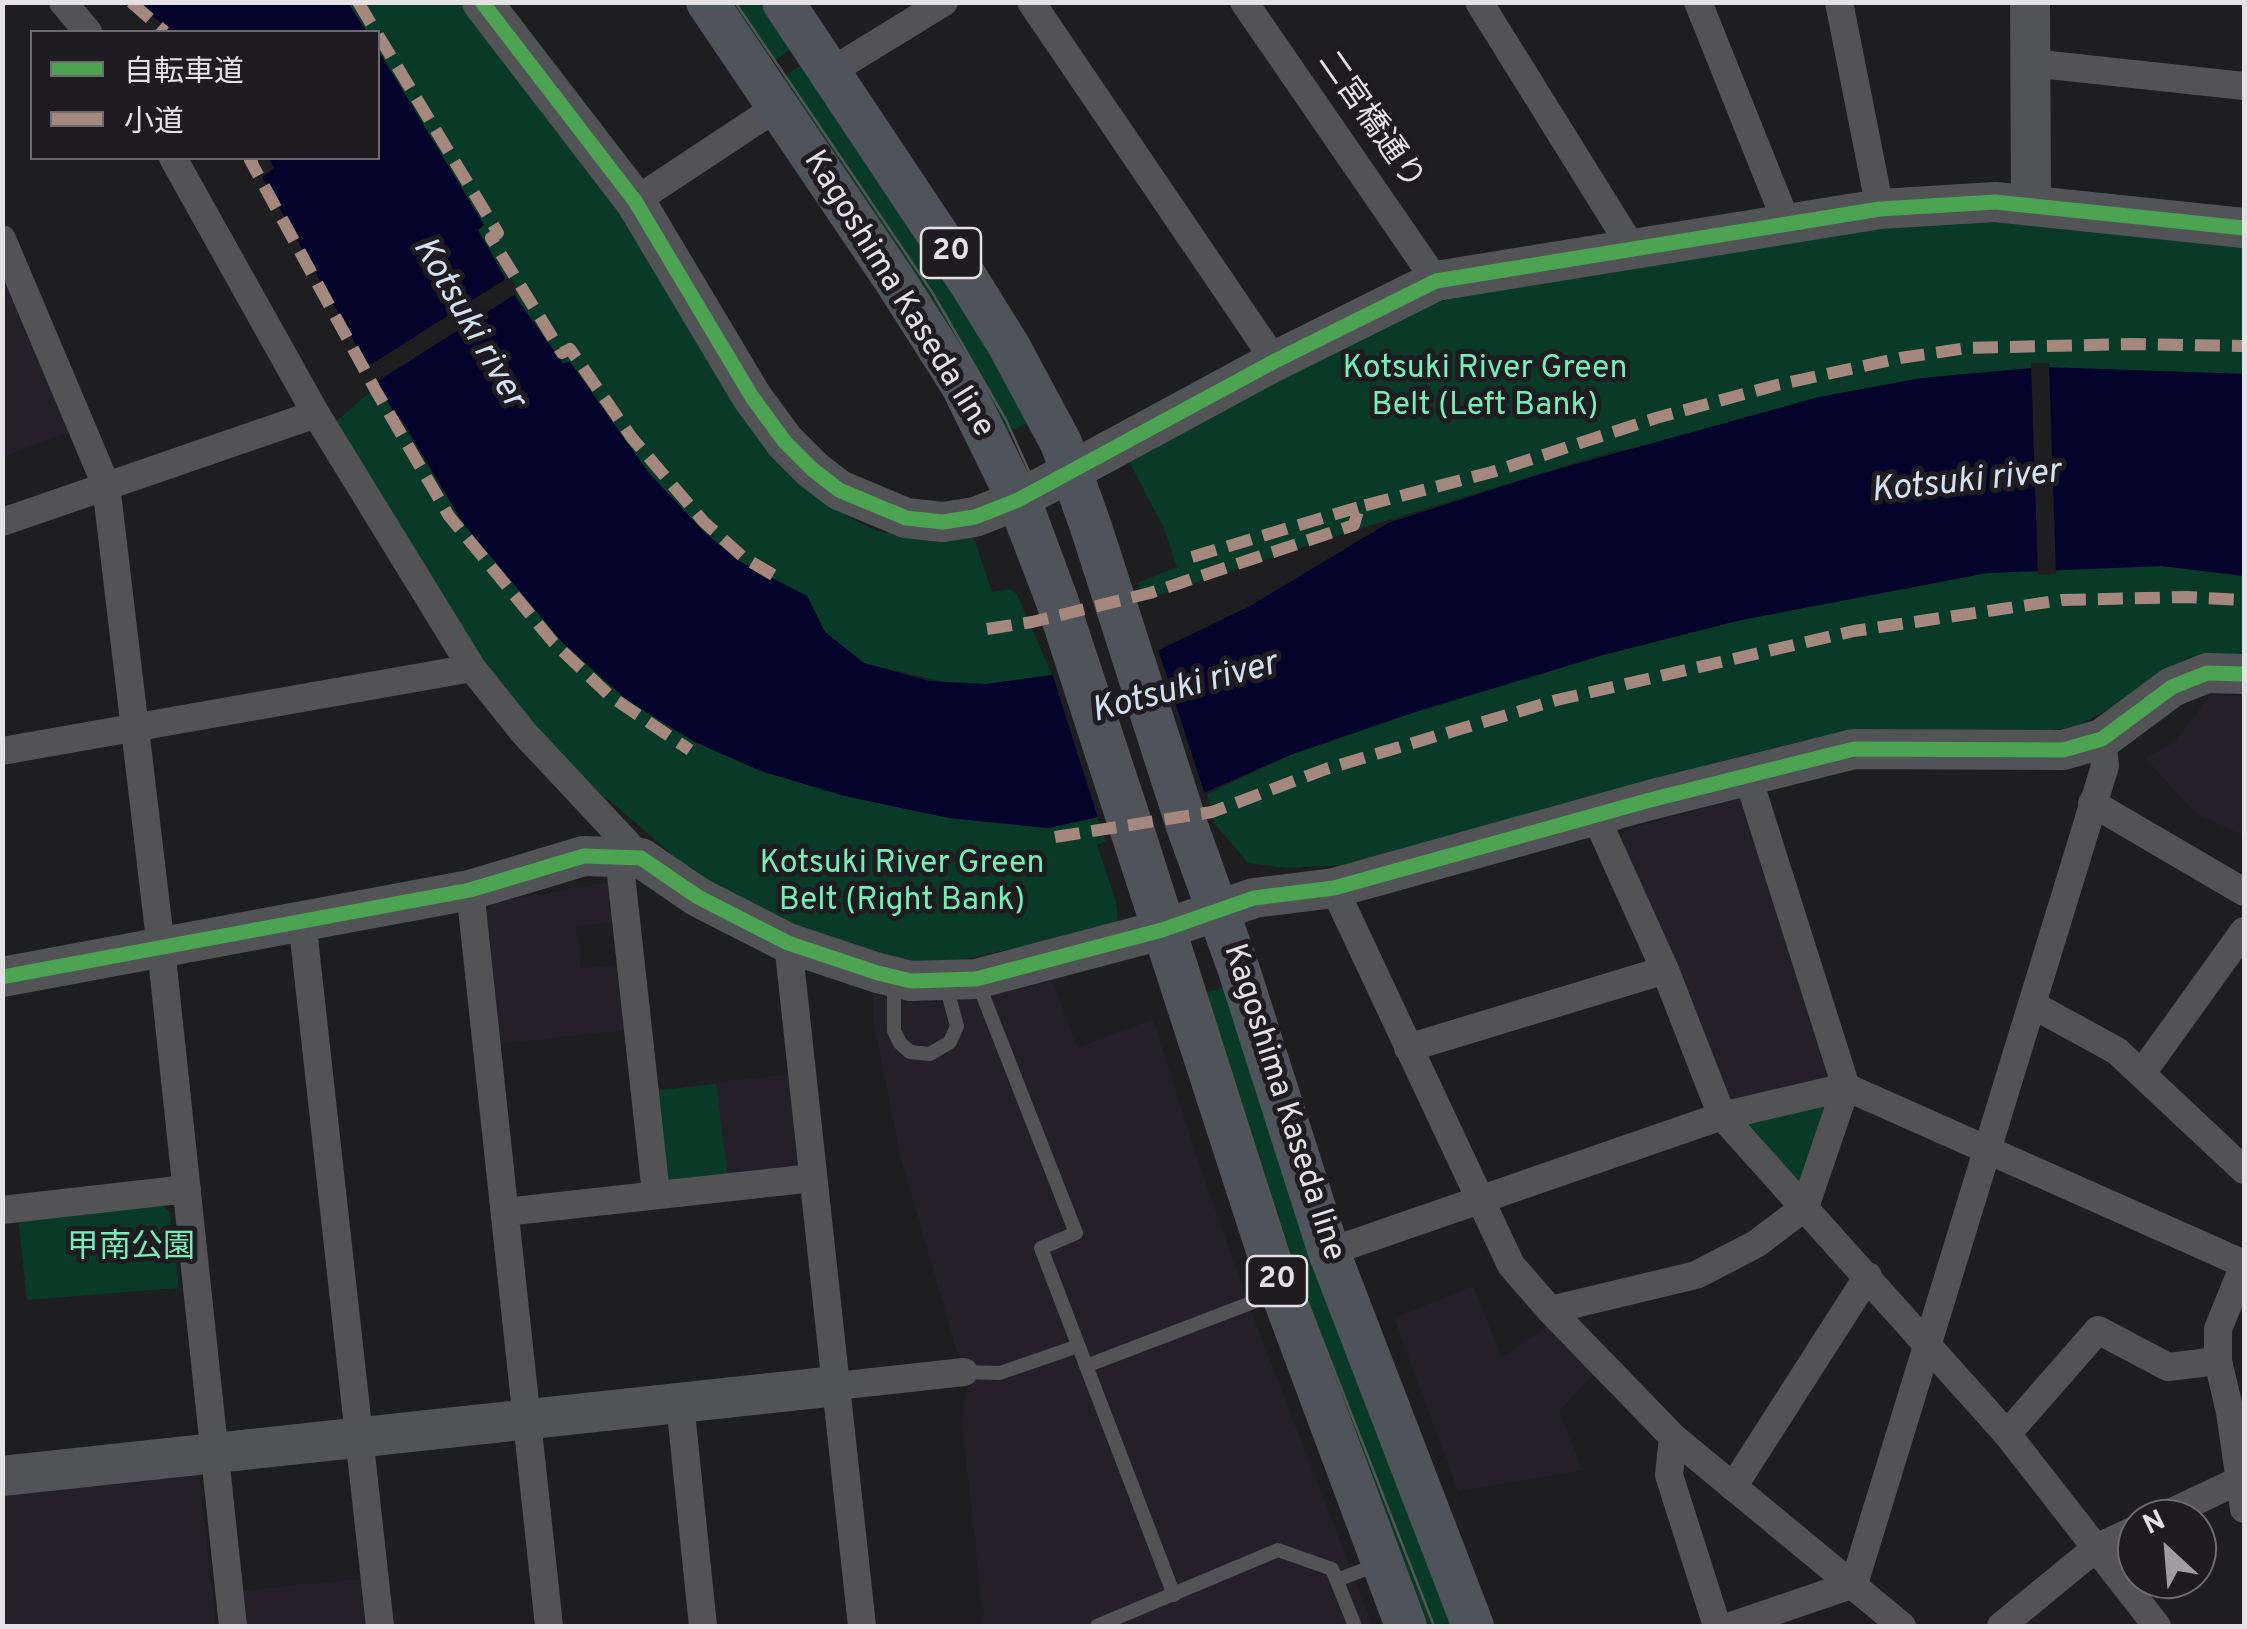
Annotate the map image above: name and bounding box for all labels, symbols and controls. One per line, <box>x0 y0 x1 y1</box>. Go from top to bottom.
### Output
legend <box>30 30 380 160</box>
street label: 二宮橋通り <box>1307 45 1431 199</box>
text: 自転車道 <box>124 55 244 92</box>
text: 小道 <box>124 105 184 142</box>
street label: Kagoshima Kaseda line <box>793 145 1001 445</box>
road number: 20 <box>921 228 981 278</box>
water label: Kotsuki river <box>401 231 533 417</box>
park label: Kotsuki River Green Belt (Left Bank) <box>1342 352 1628 427</box>
water label: Kotsuki river <box>1869 453 2063 515</box>
water label: Kotsuki river <box>1087 645 1283 735</box>
park label: Kotsuki River Green Belt (Right Bank) <box>759 847 1045 922</box>
street label: Kagoshima Kaseda line <box>1213 940 1351 1266</box>
park label: 甲南公園 <box>67 1231 195 1269</box>
road number: 20 <box>1247 1256 1307 1306</box>
north arrow <box>2117 1499 2217 1599</box>
text: N <box>2138 1503 2172 1544</box>

